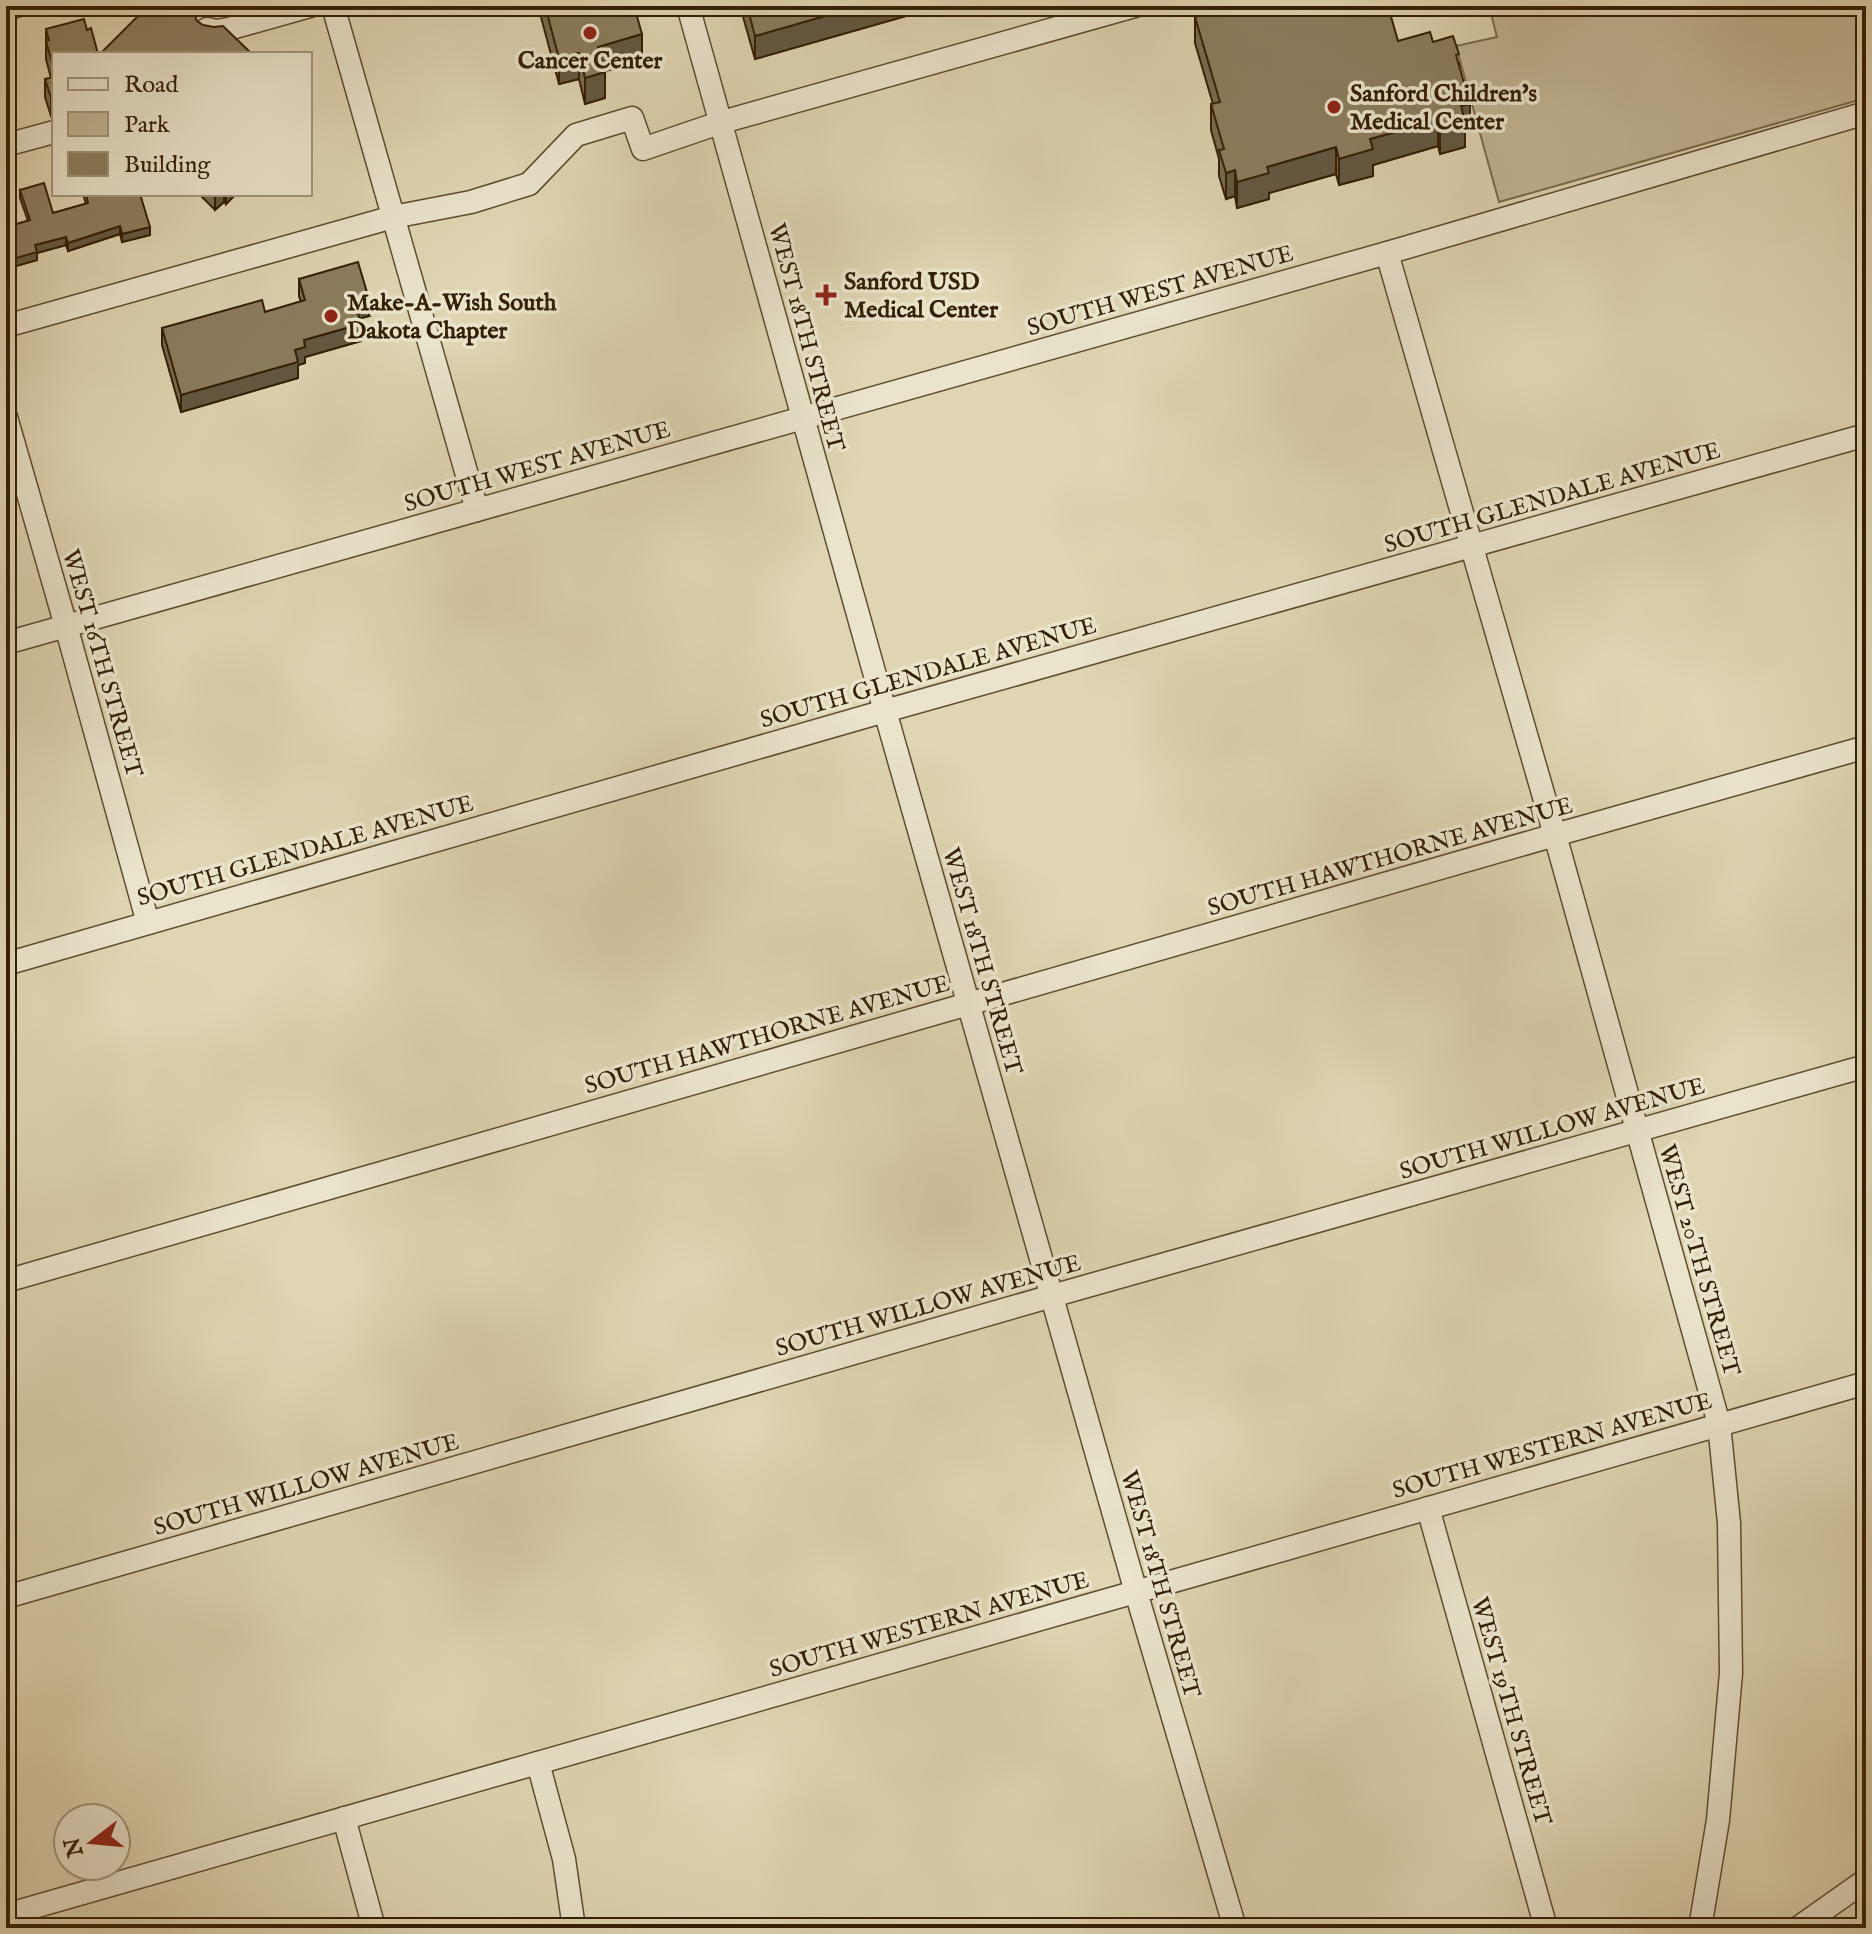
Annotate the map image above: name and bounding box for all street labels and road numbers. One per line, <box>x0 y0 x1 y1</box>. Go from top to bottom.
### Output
street label: WEST 18TH STREET <box>760 220 851 455</box>
street label: SOUTH WEST AVENUE <box>1024 239 1297 344</box>
street label: SOUTH WEST AVENUE <box>401 415 674 520</box>
street label: SOUTH GLENDALE AVENUE <box>1381 436 1724 561</box>
street label: WEST 16TH STREET <box>54 546 149 781</box>
street label: SOUTH GLENDALE AVENUE <box>757 611 1100 736</box>
street label: SOUTH GLENDALE AVENUE <box>134 789 477 914</box>
street label: SOUTH HAWTHORNE AVENUE <box>1204 790 1577 924</box>
street label: WEST 18TH STREET <box>934 844 1029 1079</box>
street label: SOUTH HAWTHORNE AVENUE <box>581 968 954 1102</box>
street label: SOUTH WILLOW AVENUE <box>1396 1071 1709 1188</box>
street label: WEST 20TH STREET <box>1651 1141 1747 1380</box>
street label: SOUTH WILLOW AVENUE <box>772 1248 1085 1365</box>
street label: SOUTH WESTERN AVENUE <box>1389 1386 1716 1507</box>
street label: SOUTH WILLOW AVENUE <box>150 1427 463 1544</box>
street label: WEST 18TH STREET <box>1112 1467 1207 1702</box>
street label: SOUTH WESTERN AVENUE <box>766 1565 1093 1686</box>
street label: WEST 19TH STREET <box>1463 1594 1558 1830</box>

